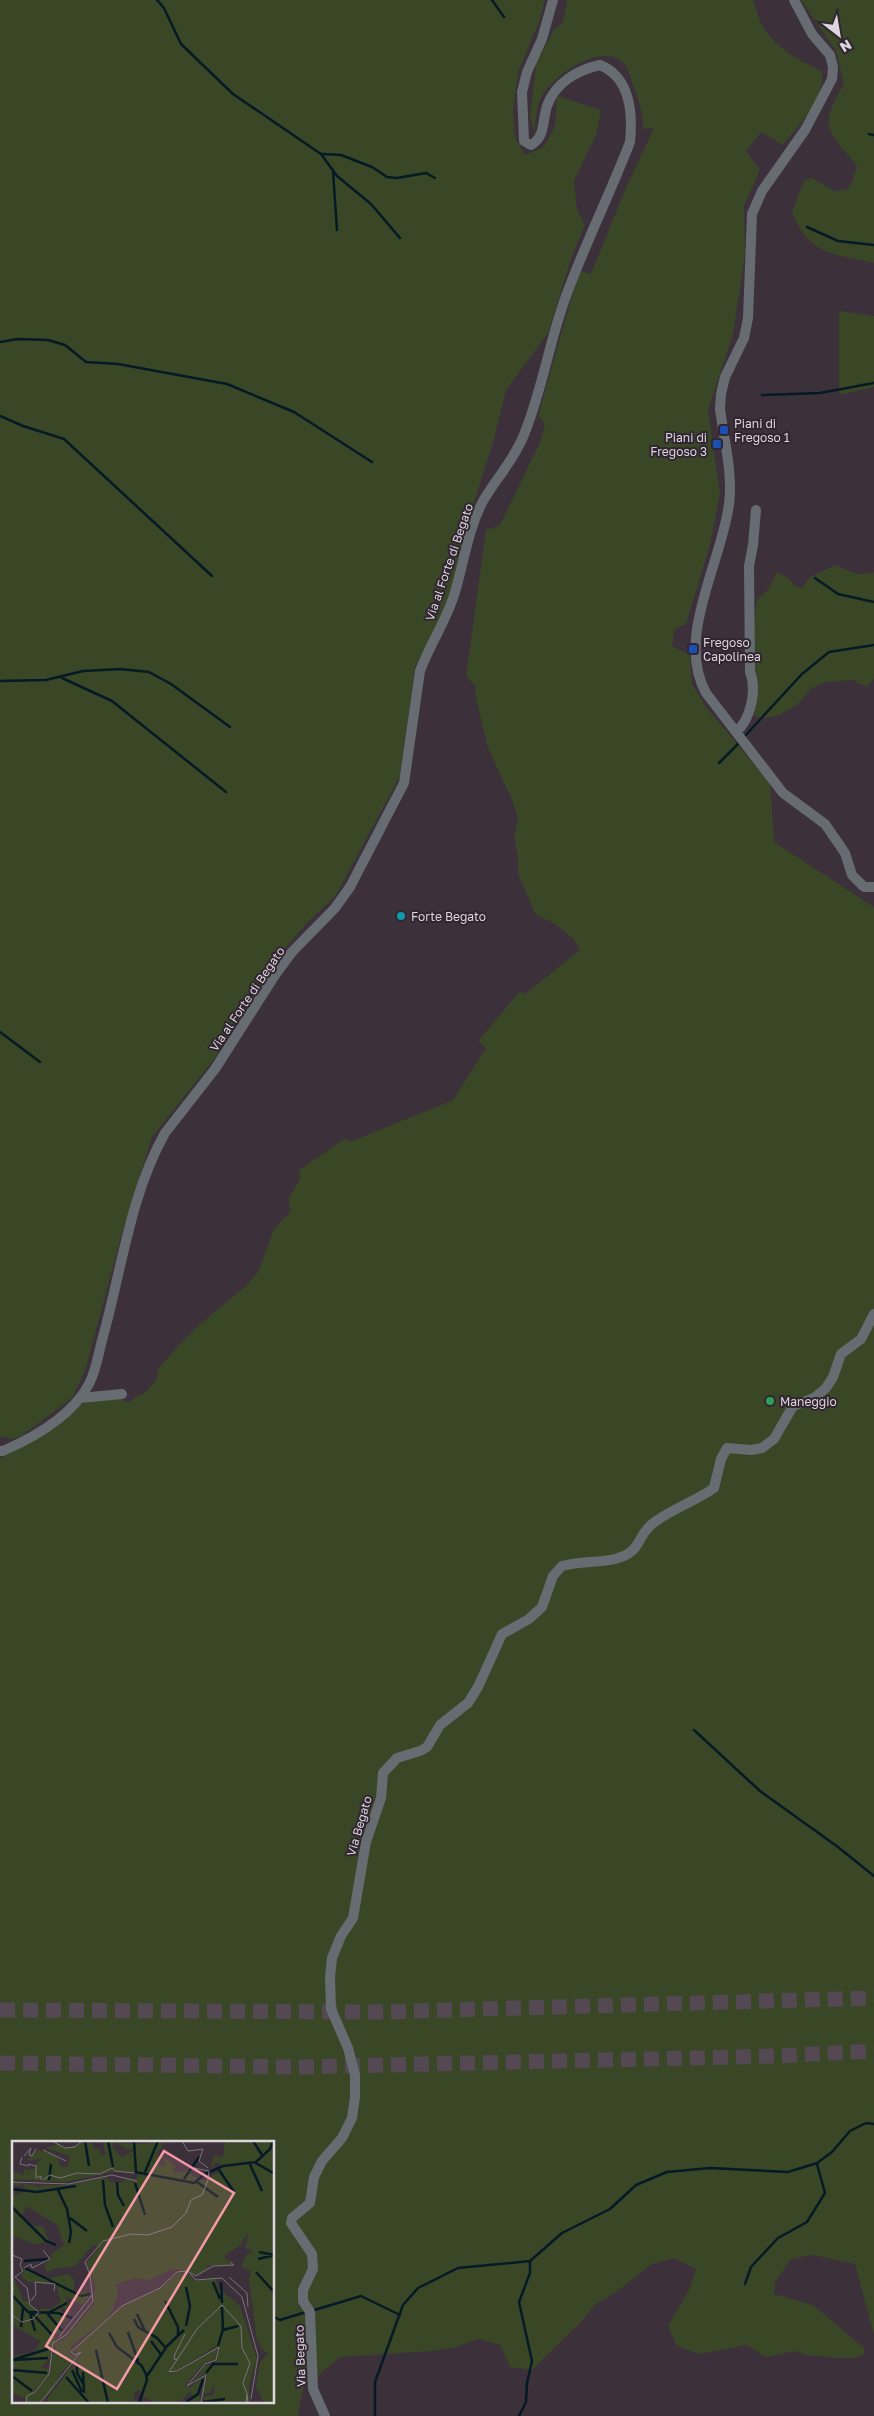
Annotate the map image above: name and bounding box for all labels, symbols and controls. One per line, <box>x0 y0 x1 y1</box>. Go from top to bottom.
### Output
north arrow <box>814 10 864 60</box>
text: N <box>837 37 855 57</box>
place label: Piani di Fregoso 1 <box>734 416 790 445</box>
marker: Piani di Fregoso 1 <box>718 424 730 436</box>
place label: Piani di Fregoso 3 <box>650 430 707 459</box>
marker: Piani di Fregoso 3 <box>711 438 723 450</box>
street label: Via al Forte di Begato <box>422 501 476 623</box>
place label: Fregoso Capolinea <box>703 635 761 664</box>
marker: Fregoso Capolinea <box>687 643 699 655</box>
place label: Forte Begato <box>411 909 486 924</box>
marker: Forte Begato <box>395 910 407 922</box>
street label: Via al Forte di Begato <box>206 944 288 1054</box>
place label: Maneggio <box>780 1394 837 1409</box>
marker: Maneggio <box>764 1395 776 1407</box>
street label: Via Begato <box>343 1794 375 1858</box>
inset map <box>12 2141 275 2404</box>
street label: Via Begato <box>291 2325 309 2387</box>

